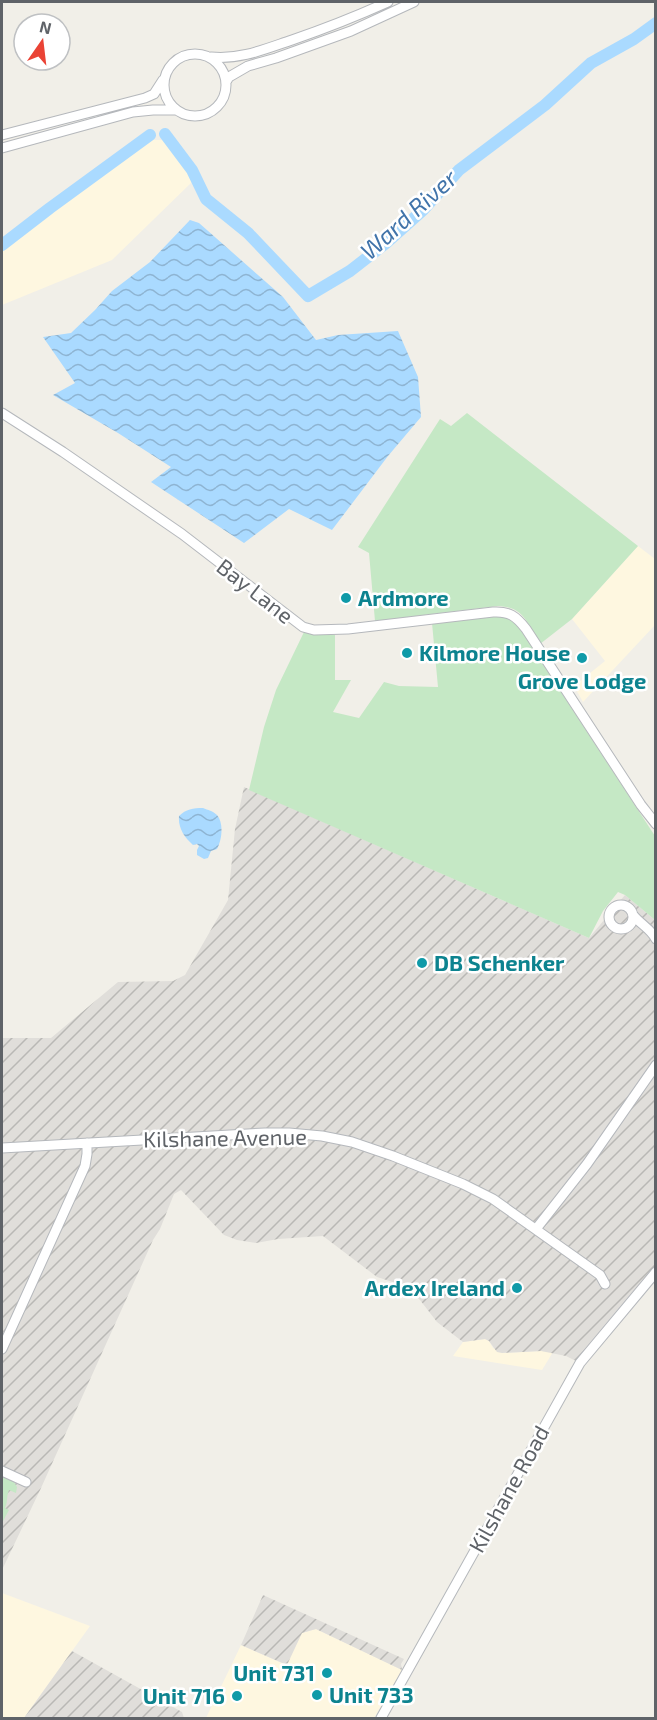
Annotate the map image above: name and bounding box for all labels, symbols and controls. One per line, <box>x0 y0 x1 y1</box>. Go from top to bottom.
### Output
north arrow <box>12 12 72 72</box>
text: N <box>38 16 54 38</box>
water label: Ward River <box>354 163 463 265</box>
street label: Bay Lane <box>212 552 299 628</box>
place label: Ardmore <box>358 584 449 610</box>
marker: Ardmore <box>339 591 353 605</box>
place label: Kilmore House <box>419 639 570 665</box>
marker: Kilmore House <box>400 646 414 660</box>
marker: Grove Lodge <box>575 651 589 665</box>
place label: Grove Lodge <box>518 667 646 693</box>
place label: DB Schenker <box>434 949 565 975</box>
marker: DB Schenker <box>415 956 429 970</box>
street label: Kilshane Avenue <box>143 1123 307 1151</box>
place label: Ardex Ireland <box>364 1274 505 1300</box>
marker: Ardex Ireland <box>510 1281 524 1295</box>
street label: Kilshane Road <box>463 1420 554 1557</box>
place label: Unit 731 <box>233 1659 315 1685</box>
marker: Unit 731 <box>320 1666 334 1680</box>
place label: Unit 733 <box>329 1681 414 1707</box>
place label: Unit 716 <box>143 1682 225 1708</box>
marker: Unit 733 <box>310 1688 324 1702</box>
marker: Unit 716 <box>230 1689 244 1703</box>

